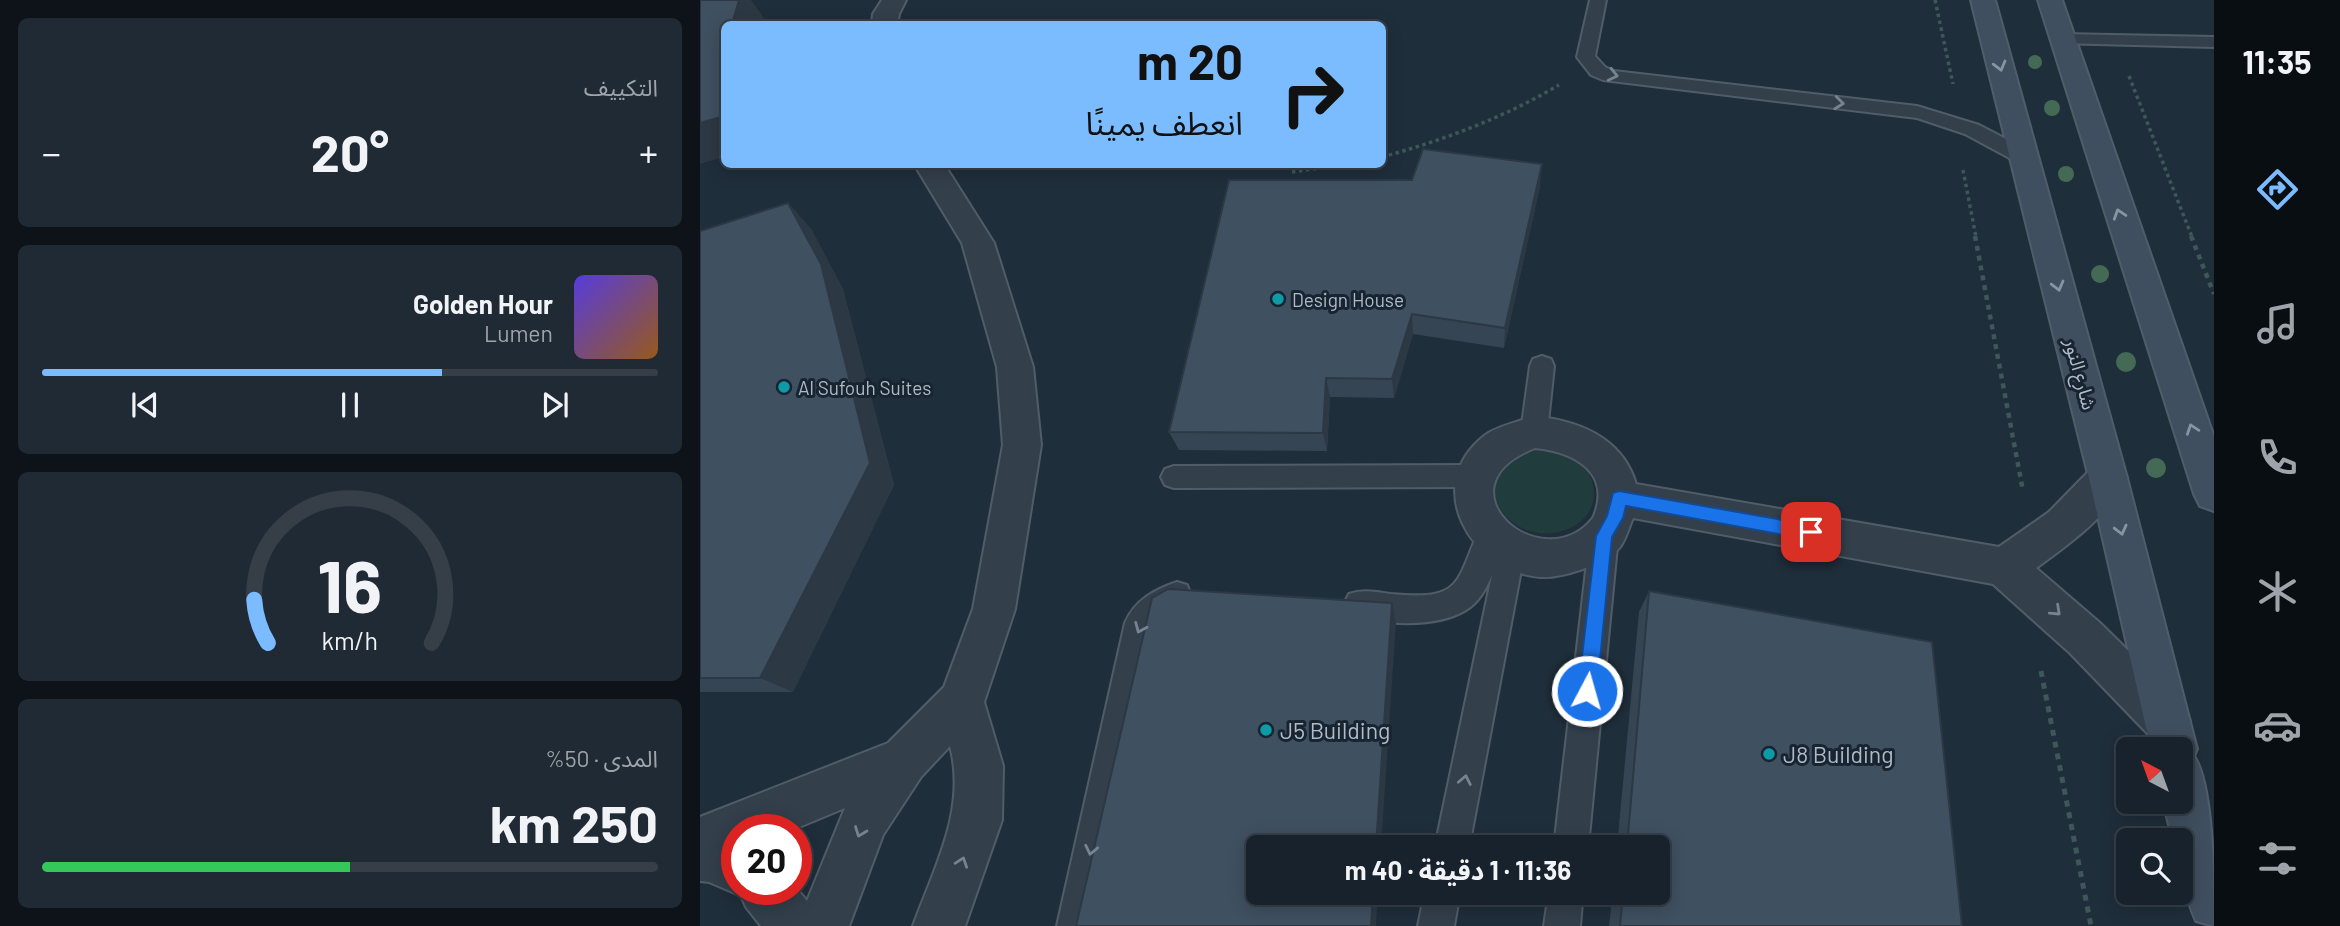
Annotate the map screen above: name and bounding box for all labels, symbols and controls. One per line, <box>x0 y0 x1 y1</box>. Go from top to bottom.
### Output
text: 20 m <box>1137 31 1243 90</box>
text: 11:35 <box>2242 42 2312 80</box>
icon: right <box>1267 49 1358 140</box>
one-way arrow <box>1992 60 2006 72</box>
one-way arrow <box>1607 67 1619 81</box>
text: التكييف <box>584 73 658 101</box>
one-way arrow <box>1834 95 1845 110</box>
text: انعطف يمينًا <box>1086 103 1243 141</box>
text: 20° <box>311 120 389 182</box>
text: − <box>42 129 61 175</box>
text: + <box>639 129 658 175</box>
icon: directions <box>2253 165 2302 214</box>
one-way arrow <box>2113 208 2127 220</box>
one-way arrow <box>2050 280 2064 292</box>
text: Golden Hour <box>413 288 553 319</box>
place label: Design House <box>1292 288 1404 311</box>
marker: Design House <box>1270 291 1286 307</box>
icon: music <box>2253 299 2302 348</box>
text: Lumen <box>484 319 553 347</box>
street label: شارع النور <box>2057 335 2102 413</box>
place label: Al Sufouh Suites <box>798 376 931 399</box>
marker: Al Sufouh Suites <box>776 379 792 395</box>
icon: previous <box>126 386 164 424</box>
icon: pause <box>331 386 369 424</box>
icon: next <box>536 386 574 424</box>
one-way arrow <box>2186 423 2200 436</box>
icon: phone <box>2253 433 2302 482</box>
pin <box>1781 502 1841 562</box>
icon: arrive <box>1792 513 1830 551</box>
one-way arrow <box>2113 524 2127 536</box>
text: 16 <box>318 540 382 628</box>
icon: climate <box>2253 567 2302 616</box>
one-way arrow <box>2048 602 2061 615</box>
one-way arrow <box>1135 621 1149 633</box>
text: km/h <box>322 624 378 654</box>
position arrow <box>1550 654 1624 728</box>
icon: car <box>2253 701 2302 750</box>
place label: J5 Building <box>1280 716 1390 744</box>
marker: J5 Building <box>1258 722 1274 738</box>
north arrow <box>2116 737 2193 814</box>
map controls <box>2116 737 2193 905</box>
place label: J8 Building <box>1783 740 1894 768</box>
text: المدى · 50% <box>545 744 658 772</box>
marker: J8 Building <box>1761 746 1777 762</box>
one-way arrow <box>1457 774 1472 786</box>
text: 250 km <box>490 791 658 853</box>
speed limit sign: 20 <box>721 814 812 905</box>
one-way arrow <box>854 826 868 838</box>
button: search <box>2116 828 2193 905</box>
icon: filters <box>2253 834 2302 883</box>
one-way arrow <box>1085 844 1100 856</box>
text: 11:36 · 1 دقيقة · 40 m <box>1345 854 1571 885</box>
one-way arrow <box>954 856 968 868</box>

